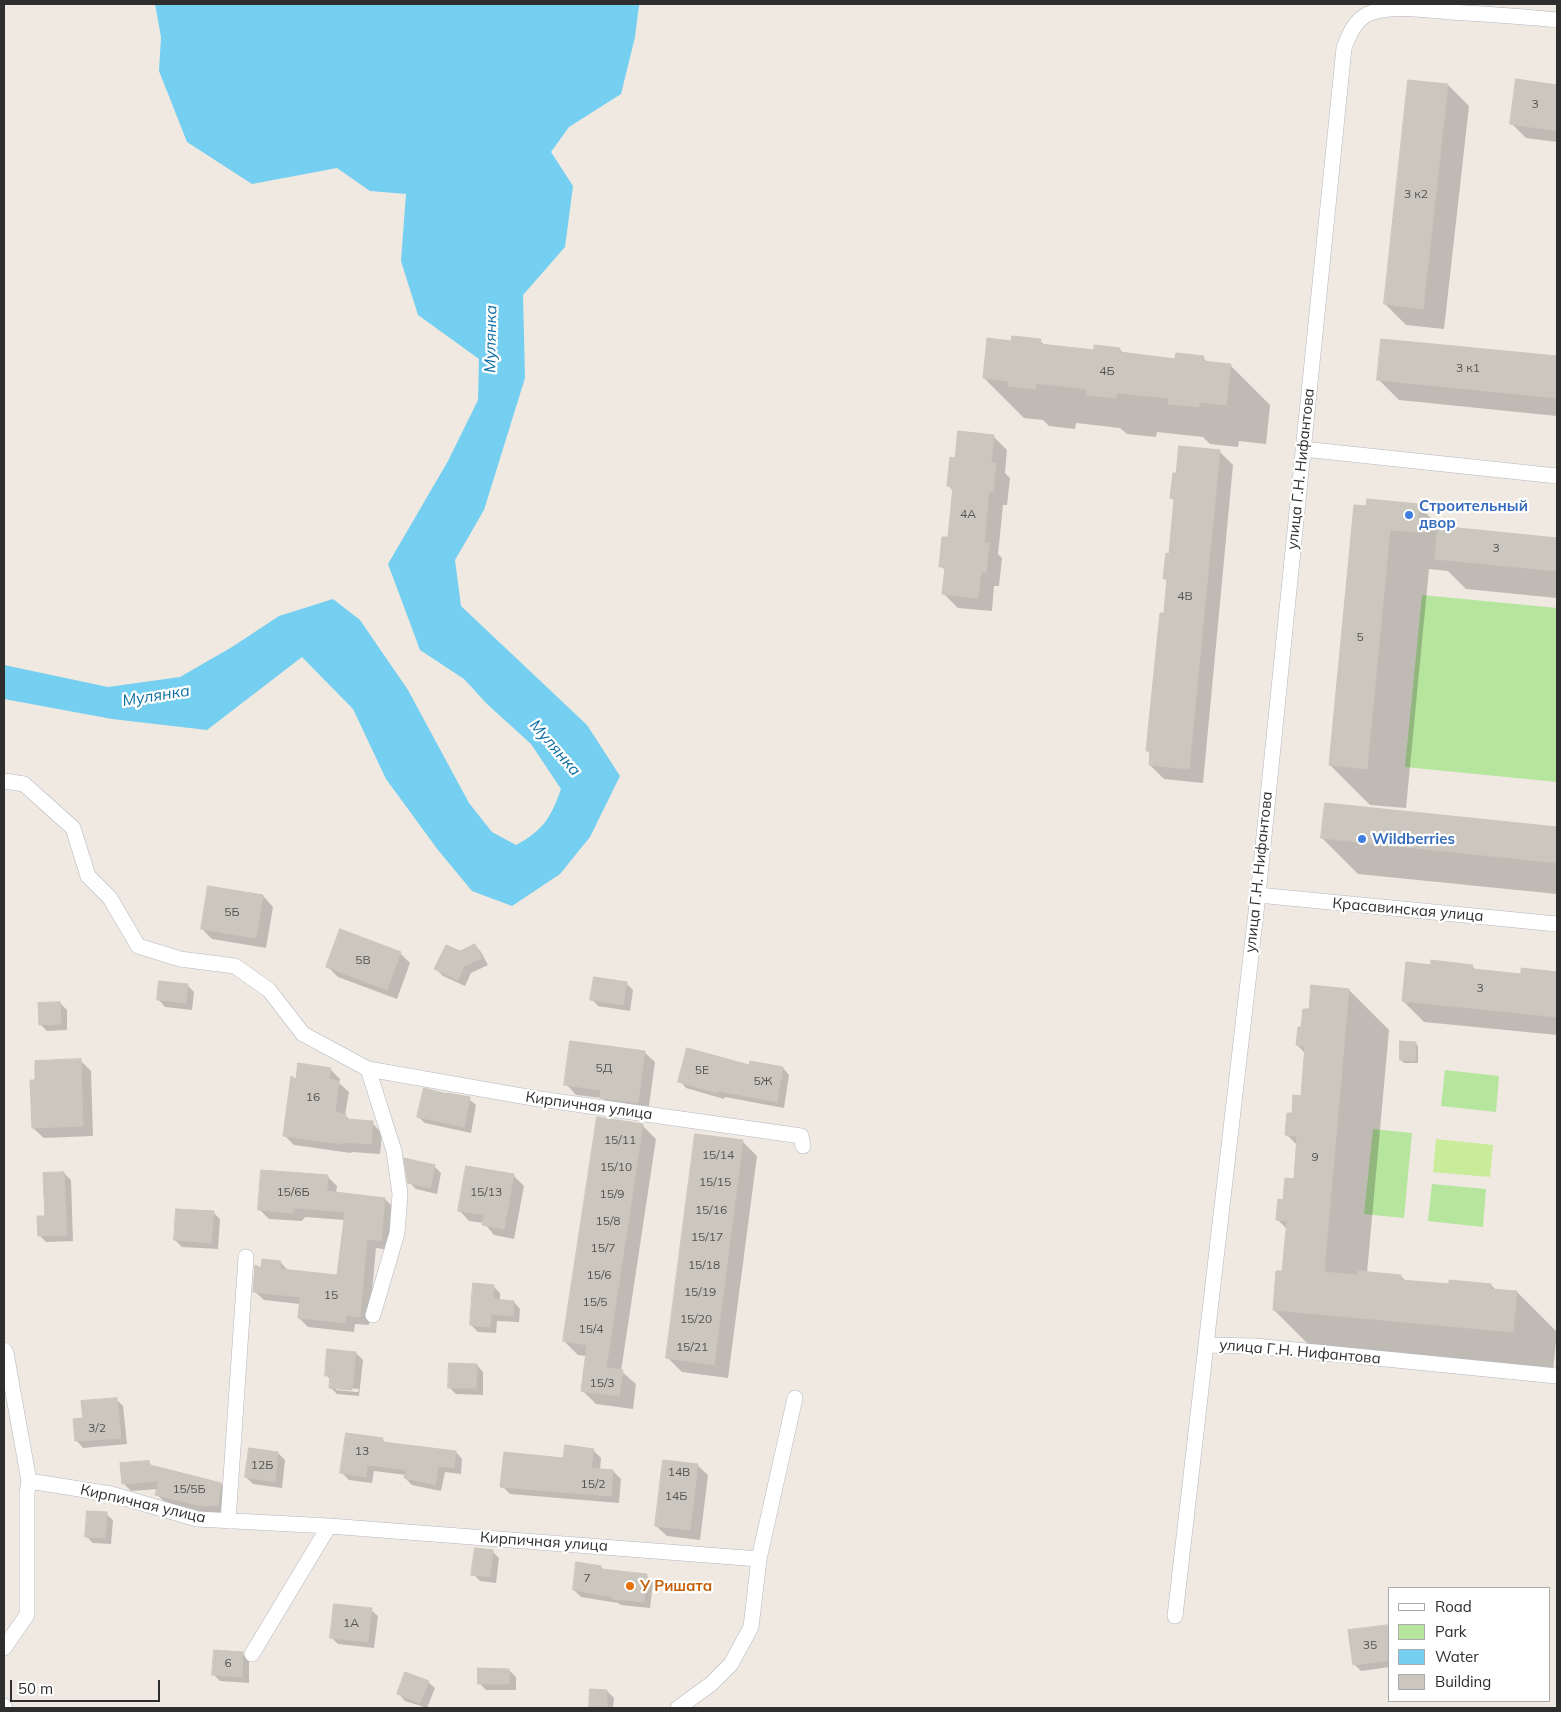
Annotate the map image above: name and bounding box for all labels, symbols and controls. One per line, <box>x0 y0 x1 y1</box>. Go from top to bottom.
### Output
house number: 3 <box>1531 97 1539 111</box>
house number: 3 к2 <box>1404 187 1428 201</box>
water label: Мулянка <box>481 305 501 373</box>
house number: 3 к1 <box>1456 361 1480 375</box>
house number: 4Б <box>1099 364 1115 378</box>
street label: улица Г.Н. Нифантова <box>1284 387 1318 551</box>
place label: Строительный двор <box>1419 497 1528 532</box>
house number: 4А <box>960 507 976 521</box>
marker: Строительный двор <box>1403 509 1415 521</box>
house number: 3 <box>1492 541 1500 555</box>
house number: 4В <box>1177 589 1193 603</box>
house number: 5 <box>1356 630 1364 644</box>
water label: Мулянка <box>121 681 191 711</box>
water label: Мулянка <box>525 716 585 780</box>
street label: улица Г.Н. Нифантова <box>1242 790 1276 954</box>
place label: Wildberries <box>1372 830 1455 848</box>
marker: Wildberries <box>1356 833 1368 845</box>
street label: Красавинская улица <box>1332 894 1484 926</box>
house number: 5Б <box>224 905 240 919</box>
house number: 5В <box>355 953 371 967</box>
house number: 3 <box>1476 981 1484 995</box>
house number: 5Д <box>596 1061 612 1075</box>
house number: 5Е <box>695 1063 709 1077</box>
house number: 5Ж <box>753 1074 773 1088</box>
street label: Кирпичная улица <box>524 1088 654 1124</box>
house number: 16 <box>306 1090 320 1104</box>
house number: 15/11 <box>604 1133 636 1147</box>
house number: 15/14 <box>702 1148 734 1162</box>
house number: 9 <box>1311 1150 1319 1164</box>
house number: 15/10 <box>600 1160 632 1174</box>
house number: 15/15 <box>699 1175 731 1189</box>
house number: 15/6Б <box>276 1185 310 1199</box>
house number: 15/13 <box>470 1185 502 1199</box>
house number: 15/9 <box>599 1187 625 1201</box>
house number: 15/16 <box>695 1203 727 1217</box>
house number: 15/8 <box>595 1214 621 1228</box>
house number: 15/17 <box>691 1230 723 1244</box>
house number: 15/7 <box>590 1241 616 1255</box>
house number: 15/18 <box>688 1258 720 1272</box>
house number: 15/6 <box>586 1268 612 1282</box>
house number: 15/19 <box>684 1285 716 1299</box>
house number: 15 <box>324 1288 338 1302</box>
house number: 15/5 <box>582 1295 608 1309</box>
house number: 15/20 <box>680 1312 712 1326</box>
house number: 15/4 <box>578 1322 604 1336</box>
street label: улица Г.Н. Нифантова <box>1219 1336 1381 1368</box>
house number: 15/21 <box>676 1340 708 1354</box>
house number: 15/3 <box>589 1376 615 1390</box>
house number: 3/2 <box>88 1421 106 1435</box>
house number: 13 <box>355 1444 369 1458</box>
house number: 12Б <box>251 1458 273 1472</box>
house number: 14В <box>668 1465 690 1479</box>
house number: 15/2 <box>580 1477 606 1491</box>
street label: Кирпичная улица <box>79 1481 207 1527</box>
house number: 15/5Б <box>172 1482 206 1496</box>
house number: 14Б <box>665 1489 687 1503</box>
street label: Кирпичная улица <box>479 1529 609 1555</box>
house number: 7 <box>583 1571 591 1585</box>
place label: У Ришата <box>640 1577 712 1595</box>
marker: У Ришата <box>624 1580 636 1592</box>
legend <box>1388 1587 1551 1702</box>
text: Road <box>1435 1597 1472 1616</box>
house number: 1А <box>343 1616 359 1630</box>
text: Park <box>1435 1622 1467 1641</box>
house number: 35 <box>1363 1638 1377 1652</box>
text: Water <box>1435 1647 1479 1666</box>
house number: 6 <box>224 1656 232 1670</box>
scale bar <box>12 1670 162 1702</box>
text: Building <box>1435 1672 1491 1691</box>
text: 50 m <box>18 1679 53 1698</box>

